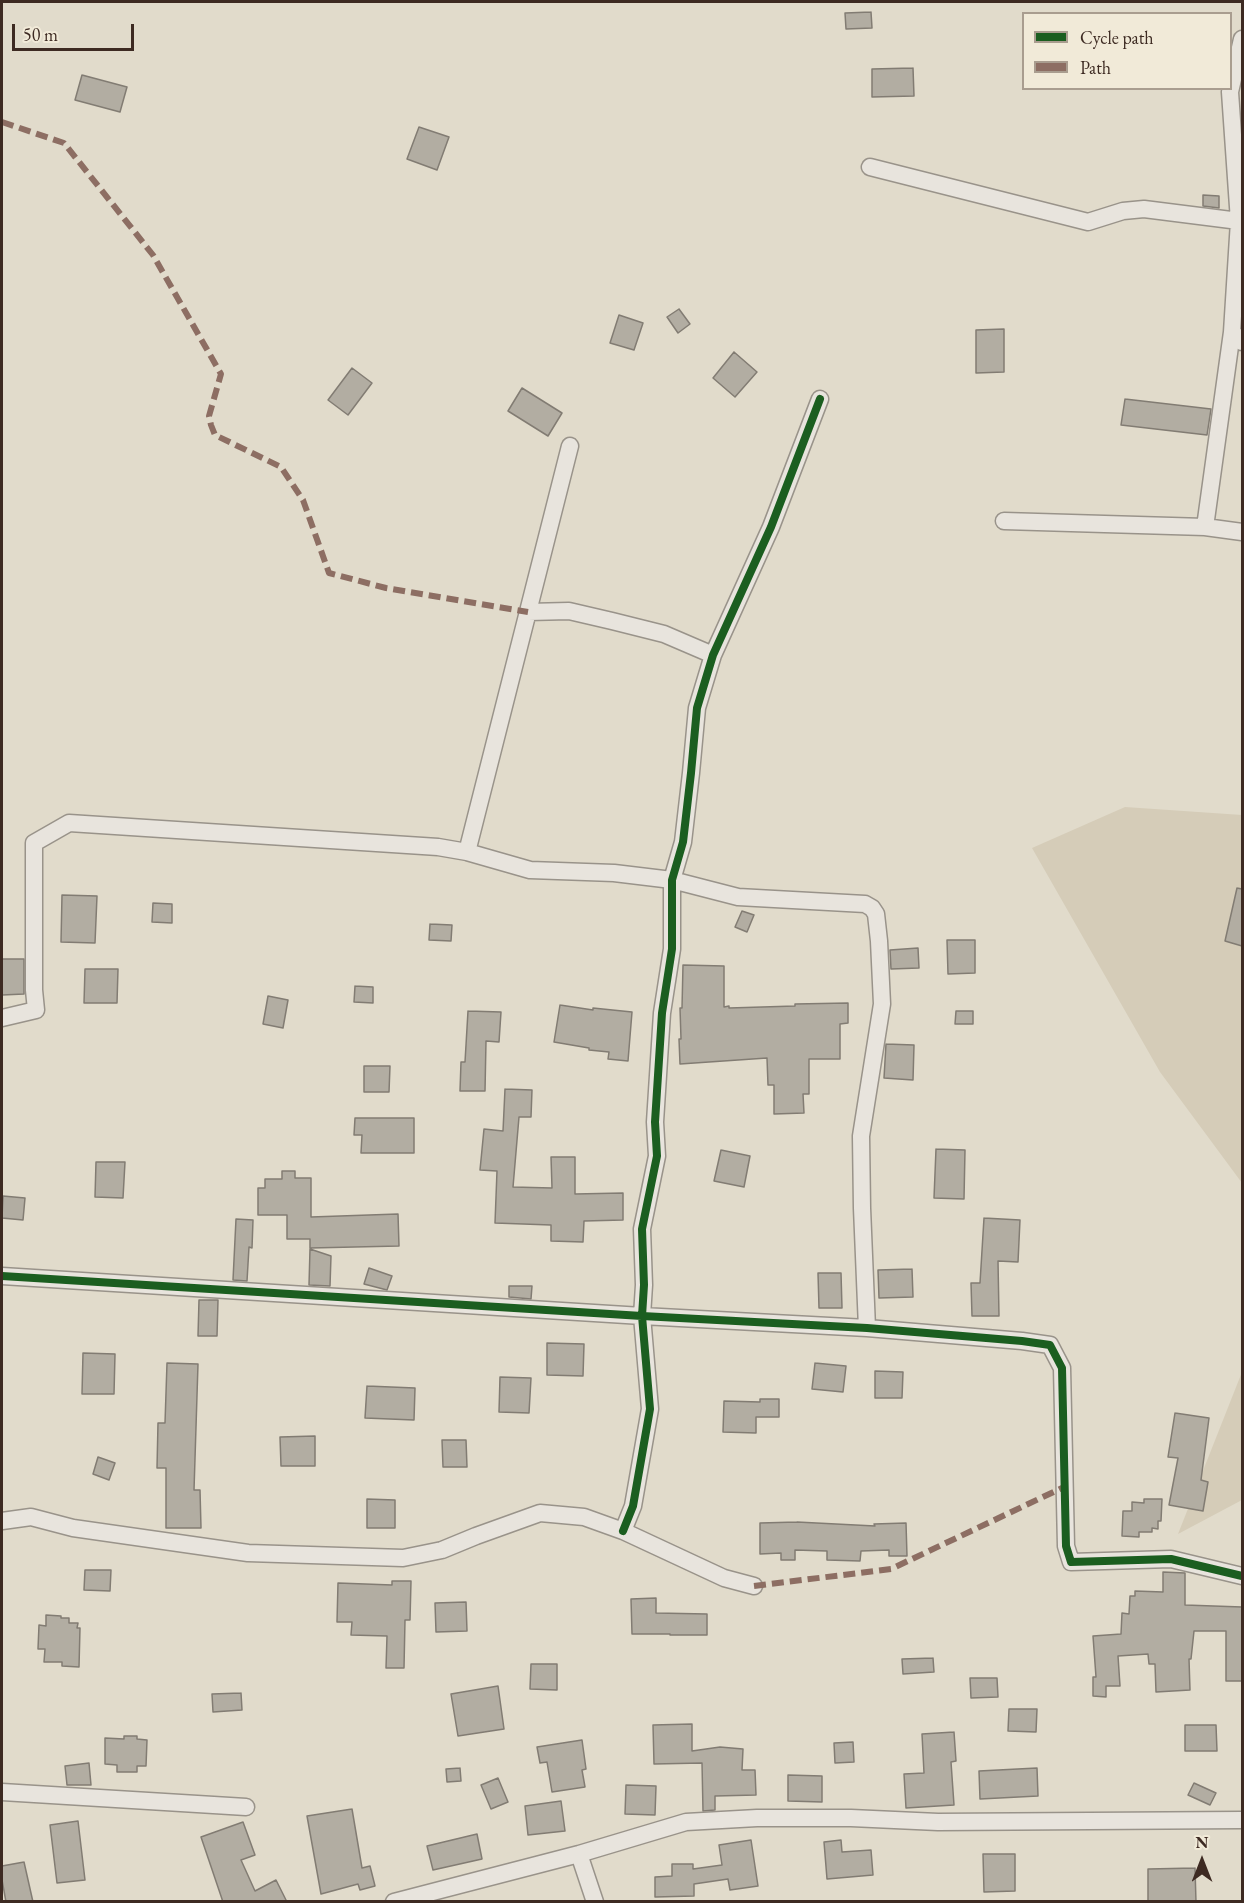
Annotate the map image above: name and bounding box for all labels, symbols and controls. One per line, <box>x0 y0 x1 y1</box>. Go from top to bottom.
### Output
scale bar <box>15 12 136 50</box>
legend <box>1022 12 1232 90</box>
text: 50 m <box>23 23 58 46</box>
text: Cycle path <box>1080 26 1154 49</box>
text: Path <box>1080 56 1111 79</box>
north arrow <box>1172 1831 1232 1891</box>
text: N <box>1196 1832 1208 1853</box>

